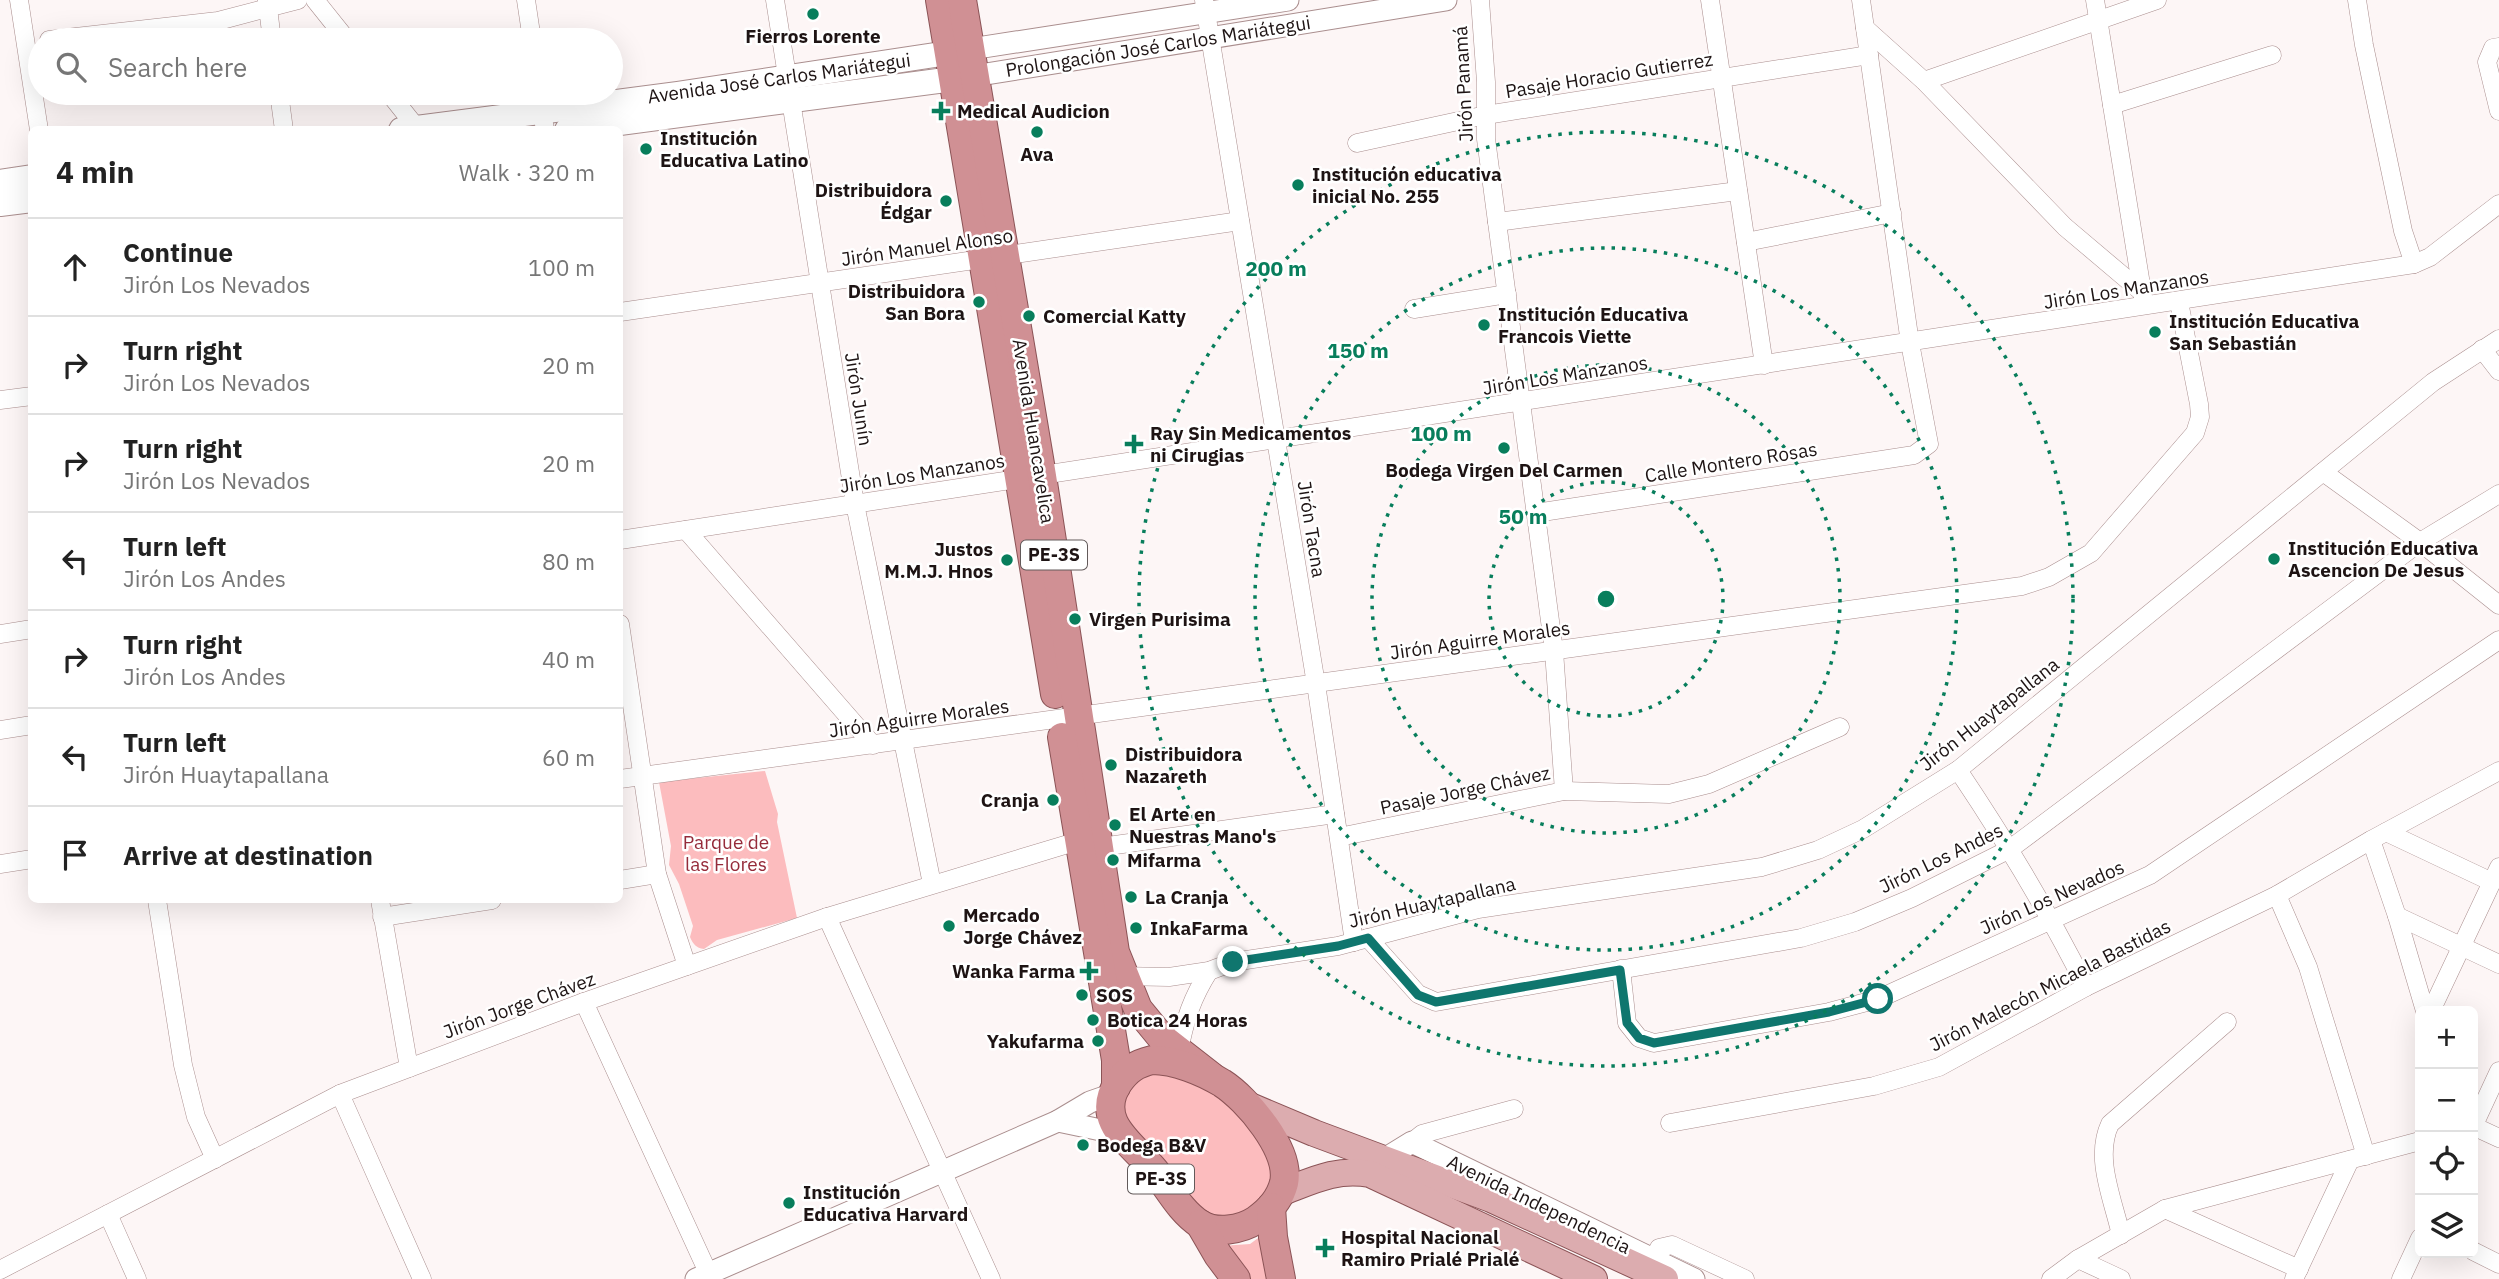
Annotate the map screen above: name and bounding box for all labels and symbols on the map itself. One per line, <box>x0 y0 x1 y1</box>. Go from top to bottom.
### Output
marker: Fierros Lorente <box>805 6 821 22</box>
street label: Prolongación José Carlos Mariátegui <box>1004 10 1312 82</box>
place label: Fierros Lorente <box>745 24 881 48</box>
street label: Jirón Panamá <box>1448 25 1478 143</box>
street label: Pasaje Horacio Gutierrez <box>1503 47 1715 103</box>
street label: Avenida José Carlos Mariátegui <box>646 48 912 108</box>
place label: Medical Audicion <box>957 99 1110 123</box>
marker: Medical Audicion <box>931 101 951 121</box>
marker: Ava <box>1029 124 1045 140</box>
place label: Institución Educativa Latino <box>660 126 809 172</box>
marker: Institución Educativa Latino <box>638 141 654 157</box>
place label: Ava <box>1020 142 1054 166</box>
place label: Institución educativa inicial No. 255 <box>1312 162 1502 208</box>
marker: Institución educativa inicial No. 255 <box>1290 177 1306 193</box>
place label: Distribuidora Édgar <box>815 178 932 224</box>
marker: Distribuidora Édgar <box>938 193 954 209</box>
street label: Jirón Manuel Alonso <box>840 223 1014 271</box>
text: 200 m <box>1245 254 1307 282</box>
street label: Jirón Los Manzanos <box>2042 264 2210 314</box>
place label: Distribuidora San Bora <box>848 279 965 325</box>
marker: Distribuidora San Bora <box>971 294 987 310</box>
place label: Institución Educativa Francois Viette <box>1498 302 1689 348</box>
place label: Comercial Katty <box>1043 304 1187 328</box>
marker: Comercial Katty <box>1021 308 1037 324</box>
place label: Institución Educativa San Sebastián <box>2169 309 2360 355</box>
marker: Institución Educativa Francois Viette <box>1476 317 1492 333</box>
marker: Institución Educativa San Sebastián <box>2147 324 2163 340</box>
text: 150 m <box>1327 336 1389 364</box>
street label: Avenida Huancavelica <box>1008 337 1060 525</box>
street label: Jirón Los Manzanos <box>1481 350 1649 400</box>
street label: Jirón Junín <box>840 351 878 447</box>
text: 100 m <box>1410 419 1472 447</box>
place label: Ray Sin Medicamentos ni Cirugias <box>1150 421 1351 467</box>
marker: Ray Sin Medicamentos ni Cirugias <box>1124 434 1144 454</box>
street label: Calle Montero Rosas <box>1643 437 1819 487</box>
marker: Bodega Virgen Del Carmen <box>1496 440 1512 456</box>
street label: Jirón Los Manzanos <box>838 448 1006 498</box>
place label: Bodega Virgen Del Carmen <box>1385 458 1623 482</box>
street label: Jirón Tacna <box>1293 479 1331 579</box>
text: 50 m <box>1499 502 1547 530</box>
place label: Institución Educativa Ascencion De Jesus <box>2288 536 2479 582</box>
place label: Justos M.M.J. Hnos <box>884 537 993 583</box>
road number: PE-3S <box>1021 540 1087 570</box>
marker: Institución Educativa Ascencion De Jesus <box>2266 551 2282 567</box>
marker: Justos M.M.J. Hnos <box>999 552 1015 568</box>
centre of rings <box>1594 587 1618 611</box>
place label: Virgen Purisima <box>1089 607 1231 631</box>
marker: Virgen Purisima <box>1067 611 1083 627</box>
street label: Jirón Aguirre Morales <box>1388 615 1572 665</box>
street label: Jirón Huaytapallana <box>1915 652 2063 776</box>
street label: Jirón Aguirre Morales <box>827 693 1011 743</box>
place label: Distribuidora Nazareth <box>1125 742 1242 788</box>
marker: Distribuidora Nazareth <box>1103 757 1119 773</box>
street label: Pasaje Jorge Chávez <box>1378 760 1552 820</box>
place label: Cranja <box>981 788 1039 812</box>
marker: Cranja <box>1045 792 1061 808</box>
place label: El Arte en Nuestras Mano's <box>1129 802 1276 848</box>
marker: El Arte en Nuestras Mano's <box>1107 817 1123 833</box>
street label: Jirón Los Andes <box>1875 818 2007 898</box>
park label: Parque de las Flores <box>683 830 769 876</box>
place label: Mifarma <box>1127 848 1201 872</box>
marker: Mifarma <box>1105 852 1121 868</box>
street label: Jirón Los Nevados <box>1976 855 2128 939</box>
street label: Jirón Huaytapallana <box>1346 871 1518 933</box>
place label: La Cranja <box>1145 885 1229 909</box>
marker: La Cranja <box>1123 889 1139 905</box>
place label: Mercado Jorge Chávez <box>963 903 1082 949</box>
street label: Jirón Malecón Micaela Bastidas <box>1925 914 2175 1056</box>
place label: InkaFarma <box>1150 916 1248 940</box>
marker: Mercado Jorge Chávez <box>941 918 957 934</box>
marker: InkaFarma <box>1128 920 1144 936</box>
route end <box>1217 946 1248 977</box>
place label: Wanka Farma <box>952 959 1075 983</box>
marker: Wanka Farma <box>1081 963 1097 979</box>
street label: Jirón Jorge Chávez <box>440 966 598 1044</box>
place label: SOS <box>1096 983 1133 1007</box>
route start <box>1862 983 1893 1014</box>
marker: SOS <box>1074 987 1090 1003</box>
place label: Botica 24 Horas <box>1107 1008 1248 1032</box>
marker: Botica 24 Horas <box>1085 1012 1101 1028</box>
place label: Yakufarma <box>987 1029 1084 1053</box>
marker: Yakufarma <box>1090 1033 1106 1049</box>
place label: Bodega B&V <box>1097 1133 1207 1157</box>
marker: Bodega B&V <box>1075 1137 1091 1153</box>
street label: Avenida Independencia <box>1443 1149 1635 1259</box>
road number: PE-3S <box>1128 1164 1194 1194</box>
place label: Institución Educativa Harvard <box>803 1180 968 1226</box>
marker: Institución Educativa Harvard <box>781 1195 797 1211</box>
place label: Hospital Nacional Ramiro Prialé Prialé <box>1341 1225 1519 1271</box>
marker: Hospital Nacional Ramiro Prialé Prialé <box>1315 1238 1335 1258</box>

